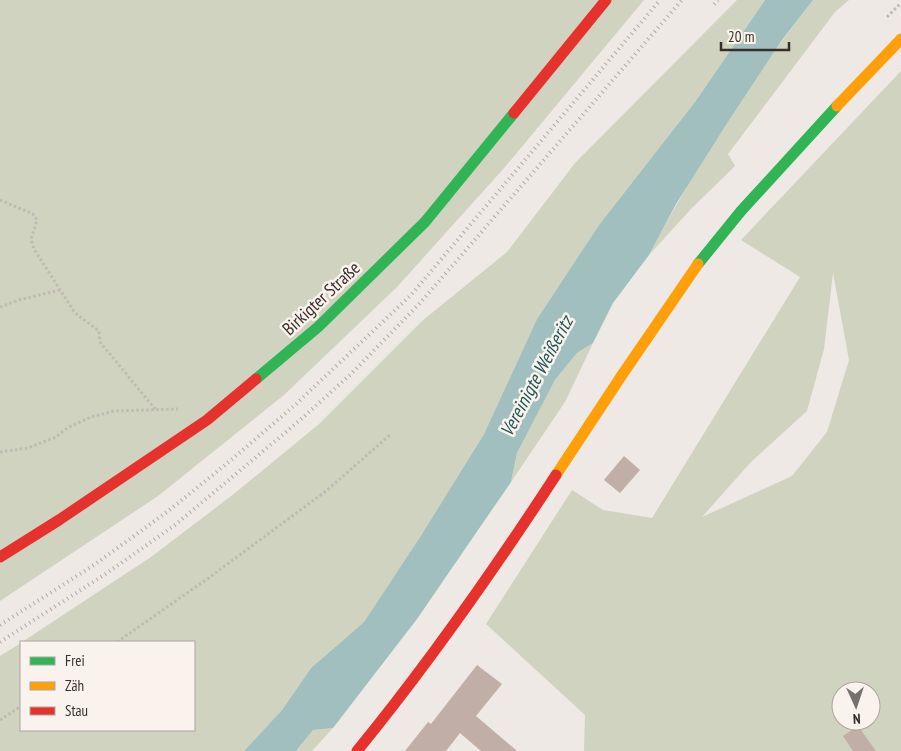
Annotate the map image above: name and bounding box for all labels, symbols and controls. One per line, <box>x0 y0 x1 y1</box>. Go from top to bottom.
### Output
scale bar <box>721 20 788 52</box>
text: 20 m <box>728 27 754 46</box>
street label: Birkigter Straße <box>277 256 365 340</box>
water label: Vereinigte Weißeritz <box>494 310 579 440</box>
legend <box>20 641 195 731</box>
text: Frei <box>65 651 85 670</box>
text: Zäh <box>65 676 84 695</box>
north arrow <box>831 681 881 731</box>
text: Stau <box>65 701 88 720</box>
text: N <box>852 710 861 728</box>

